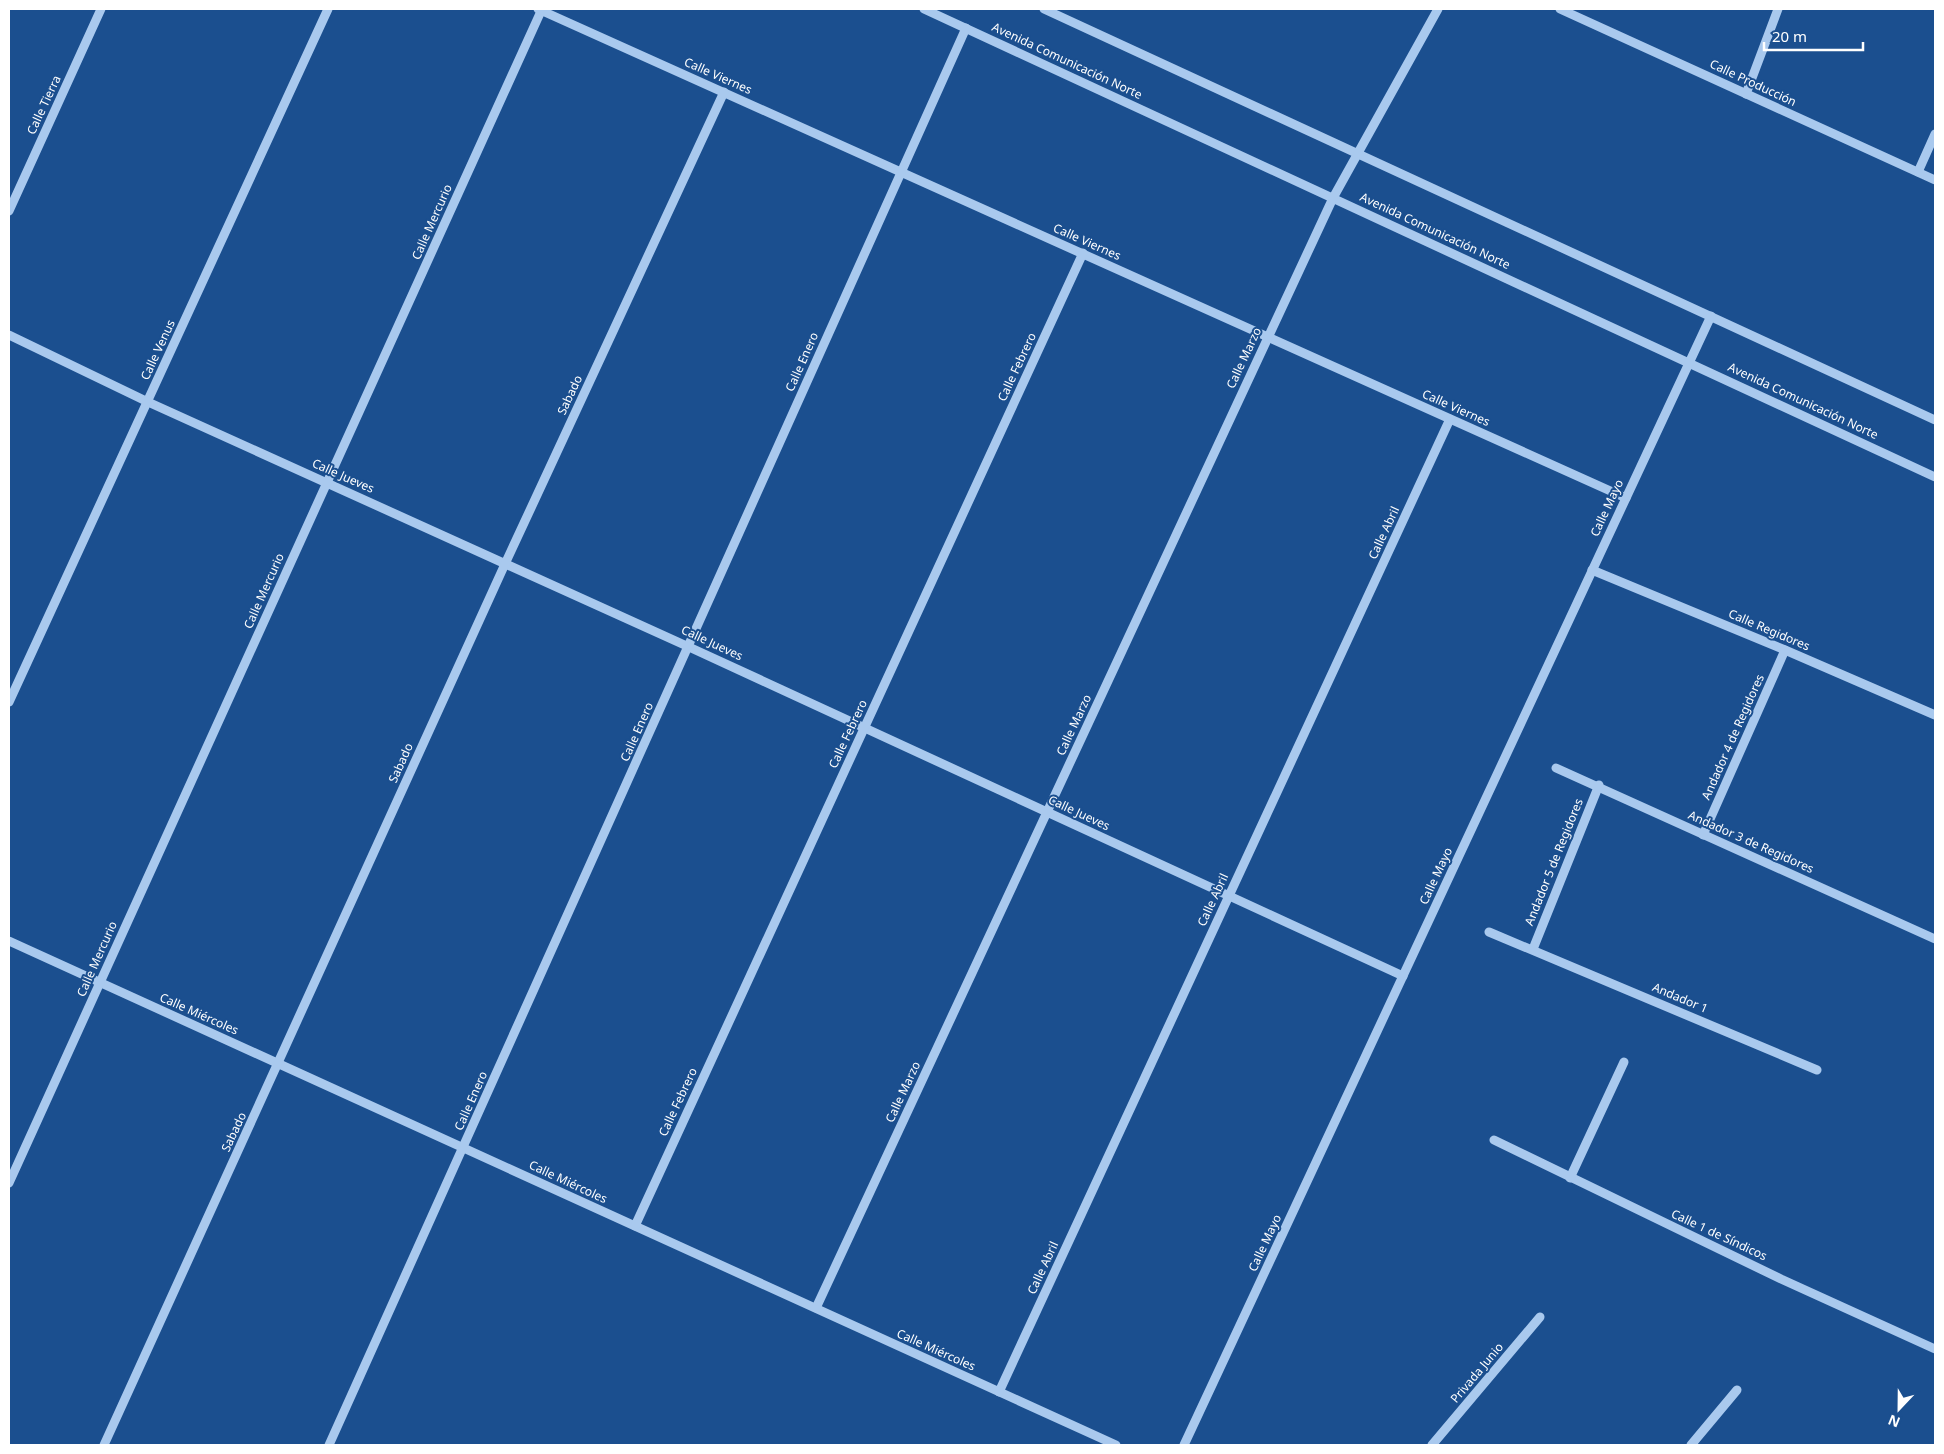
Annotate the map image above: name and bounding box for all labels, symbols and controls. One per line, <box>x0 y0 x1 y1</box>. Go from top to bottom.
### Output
street label: Avenida Comunicación Norte <box>989 18 1145 103</box>
scale bar <box>1764 20 1863 52</box>
text: 20 m <box>1772 26 1807 46</box>
street label: Calle Viernes <box>682 53 755 98</box>
street label: Calle Producción <box>1707 55 1799 110</box>
street label: Calle Tierra <box>22 72 65 137</box>
street label: Calle Mercurio <box>407 181 456 262</box>
street label: Avenida Comunicación Norte <box>1357 188 1513 273</box>
street label: Calle Viernes <box>1051 219 1124 264</box>
street label: Calle Venus <box>136 317 179 383</box>
street label: Calle Marzo <box>1222 324 1265 391</box>
street label: Calle Enero <box>781 329 822 394</box>
street label: Calle Febrero <box>993 330 1040 404</box>
street label: Avenida Comunicación Norte <box>1725 358 1881 443</box>
street label: Sabado <box>553 372 586 417</box>
street label: Calle Viernes <box>1420 385 1493 430</box>
street label: Calle Jueves <box>309 454 377 497</box>
street label: Calle Mayo <box>1586 476 1627 539</box>
street label: Calle Abril <box>1364 504 1403 562</box>
street label: Calle Mercurio <box>239 550 288 631</box>
street label: Calle Regidores <box>1726 605 1813 654</box>
street label: Calle Jueves <box>679 621 746 664</box>
street label: Andador 4 de Regidores <box>1697 671 1768 802</box>
street label: Calle Marzo <box>1052 691 1095 758</box>
street label: Calle Febrero <box>824 697 871 771</box>
street label: Calle Enero <box>616 699 657 764</box>
street label: Sabado <box>384 740 417 785</box>
street label: Calle Jueves <box>1046 791 1113 834</box>
street label: Andador 5 de Regidores <box>1520 795 1587 928</box>
street label: Andador 3 de Regidores <box>1686 806 1817 877</box>
street label: Calle Mayo <box>1415 844 1456 907</box>
street label: Calle Abril <box>1193 871 1232 929</box>
street label: Calle Mercurio <box>72 918 121 999</box>
street label: Andador 1 <box>1650 978 1711 1017</box>
street label: Calle Miércoles <box>157 989 241 1039</box>
street label: Calle Marzo <box>881 1058 924 1125</box>
street label: Calle Febrero <box>654 1065 701 1139</box>
street label: Calle Enero <box>450 1068 491 1133</box>
street label: Sabado <box>217 1109 250 1154</box>
street label: Calle Miércoles <box>526 1156 610 1207</box>
street label: Calle 1 de Síndicos <box>1668 1205 1770 1264</box>
street label: Calle Mayo <box>1244 1211 1285 1274</box>
street label: Calle Abril <box>1023 1239 1062 1297</box>
street label: Calle Miércoles <box>894 1325 978 1375</box>
street label: Privada Junio <box>1446 1339 1507 1406</box>
north arrow <box>1874 1384 1924 1434</box>
text: N <box>1885 1411 1903 1432</box>

